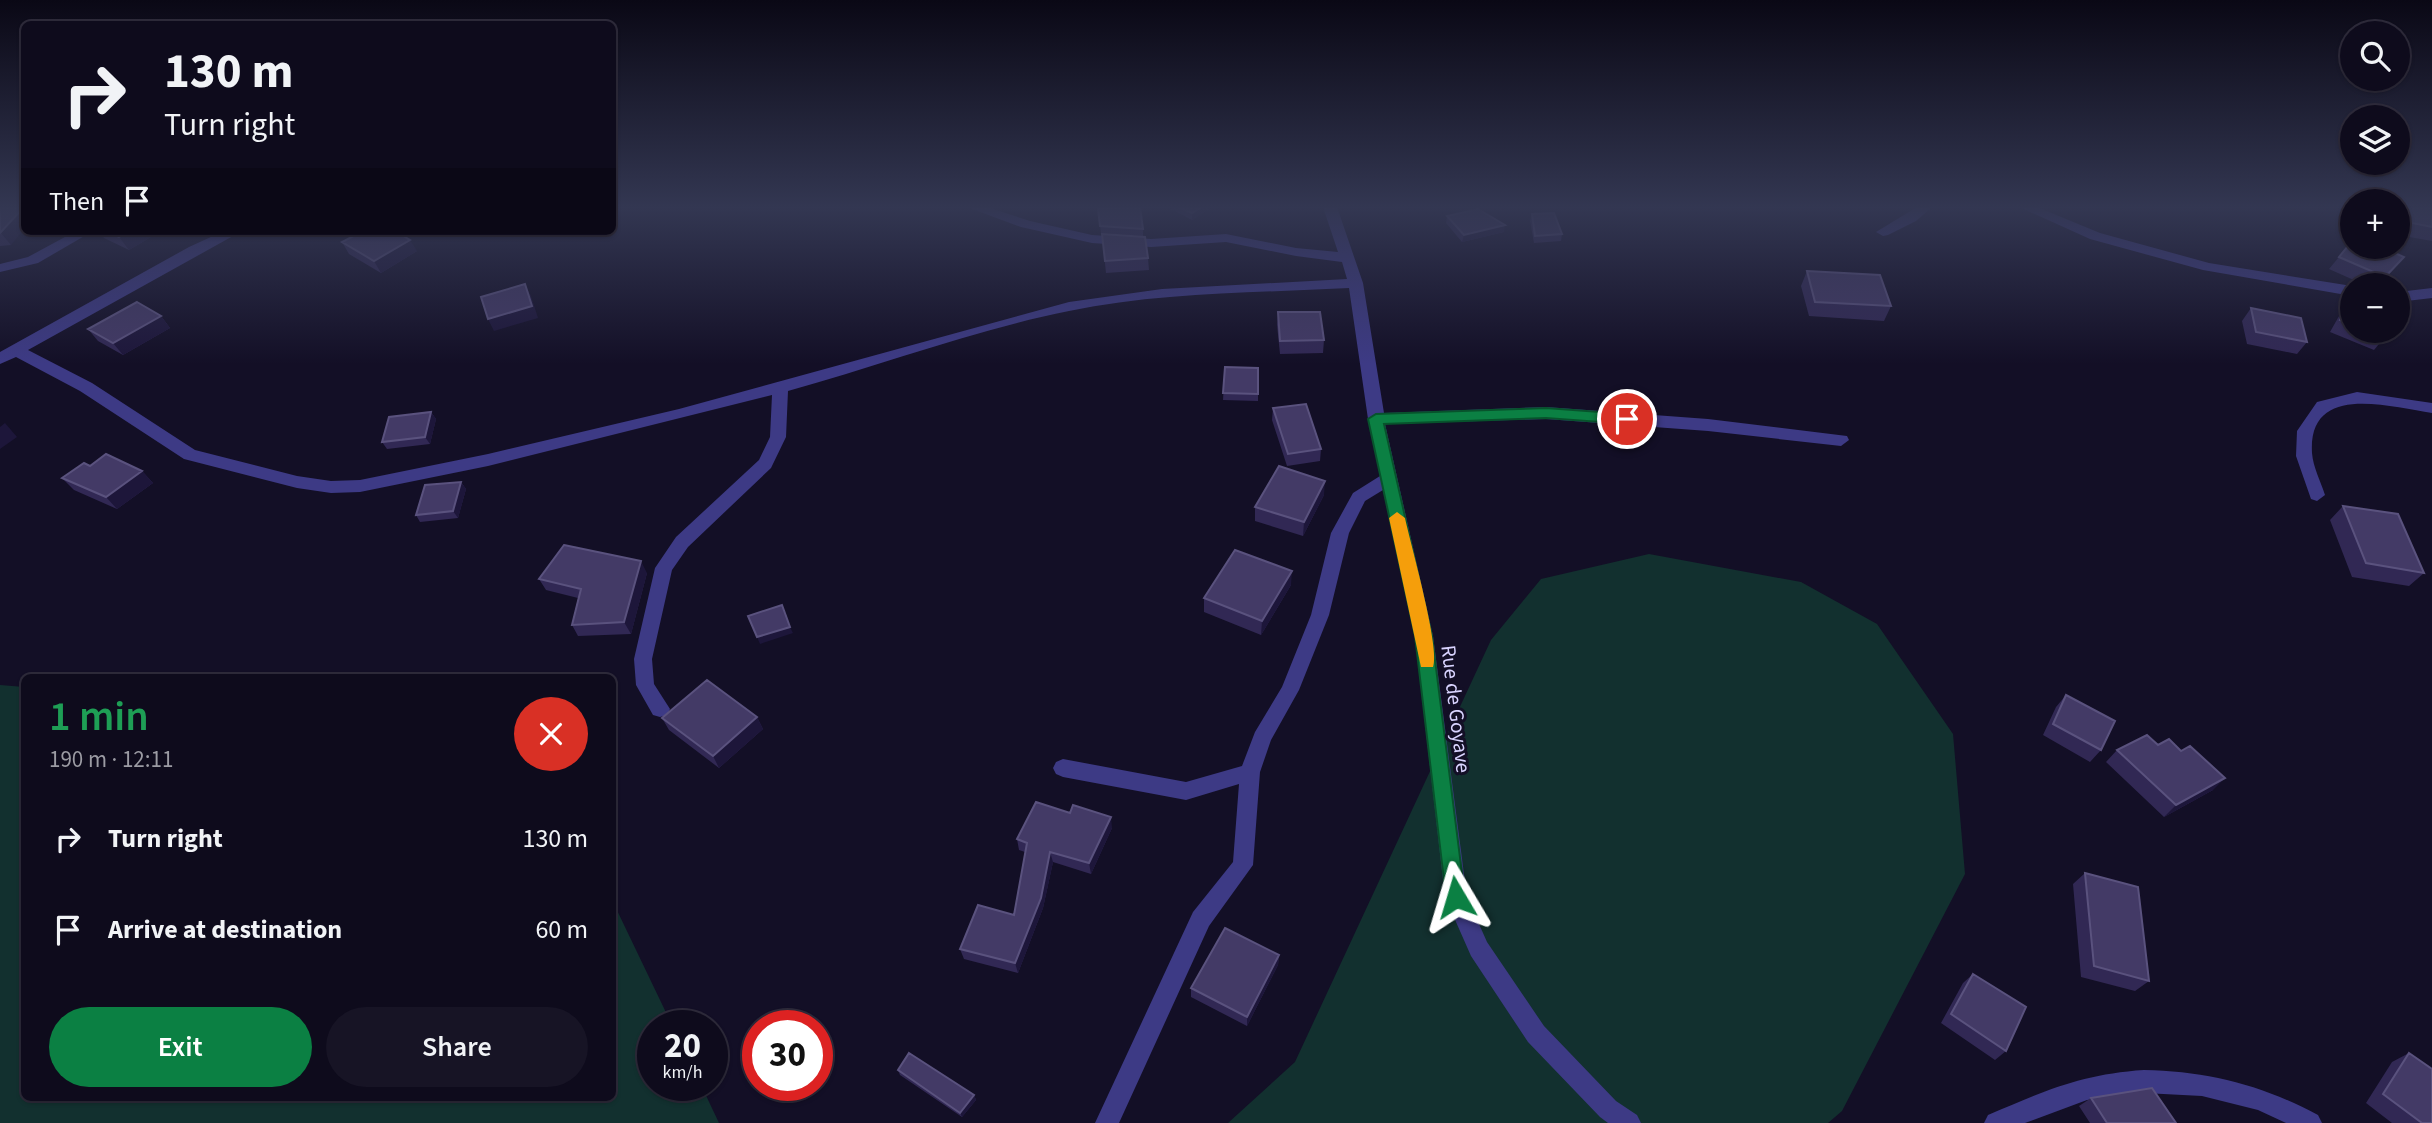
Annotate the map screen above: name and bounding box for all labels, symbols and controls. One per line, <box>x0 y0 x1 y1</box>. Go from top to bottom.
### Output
map controls <box>2340 21 2410 343</box>
button: search <box>2340 21 2410 91</box>
text: 130 m <box>164 37 293 107</box>
icon: right <box>49 49 140 140</box>
text: Turn right <box>164 102 295 148</box>
button: layers <box>2340 105 2410 175</box>
icon: arrive <box>118 182 156 220</box>
text: Then <box>49 183 104 220</box>
button: + <box>2340 189 2410 259</box>
button: − <box>2340 273 2410 343</box>
pin <box>1597 389 1657 449</box>
icon: arrive <box>1608 400 1646 438</box>
street label: Rue de Goyave <box>1433 643 1479 775</box>
text: 1 min <box>49 687 149 747</box>
button: close <box>514 697 588 771</box>
text: 190 m · 12:11 <box>49 743 173 776</box>
icon: right <box>49 820 87 858</box>
text: Turn right <box>108 820 223 857</box>
text: 130 m <box>522 820 588 857</box>
position arrow <box>1419 860 1493 934</box>
icon: arrive <box>49 911 87 949</box>
text: Arrive at destination <box>108 911 342 948</box>
text: 60 m <box>535 911 588 948</box>
button: Exit <box>49 1007 312 1087</box>
button: Share <box>326 1007 588 1087</box>
speed limit sign: 30 <box>742 1010 833 1101</box>
text: 20 <box>664 1021 701 1071</box>
text: km/h <box>663 1060 702 1085</box>

